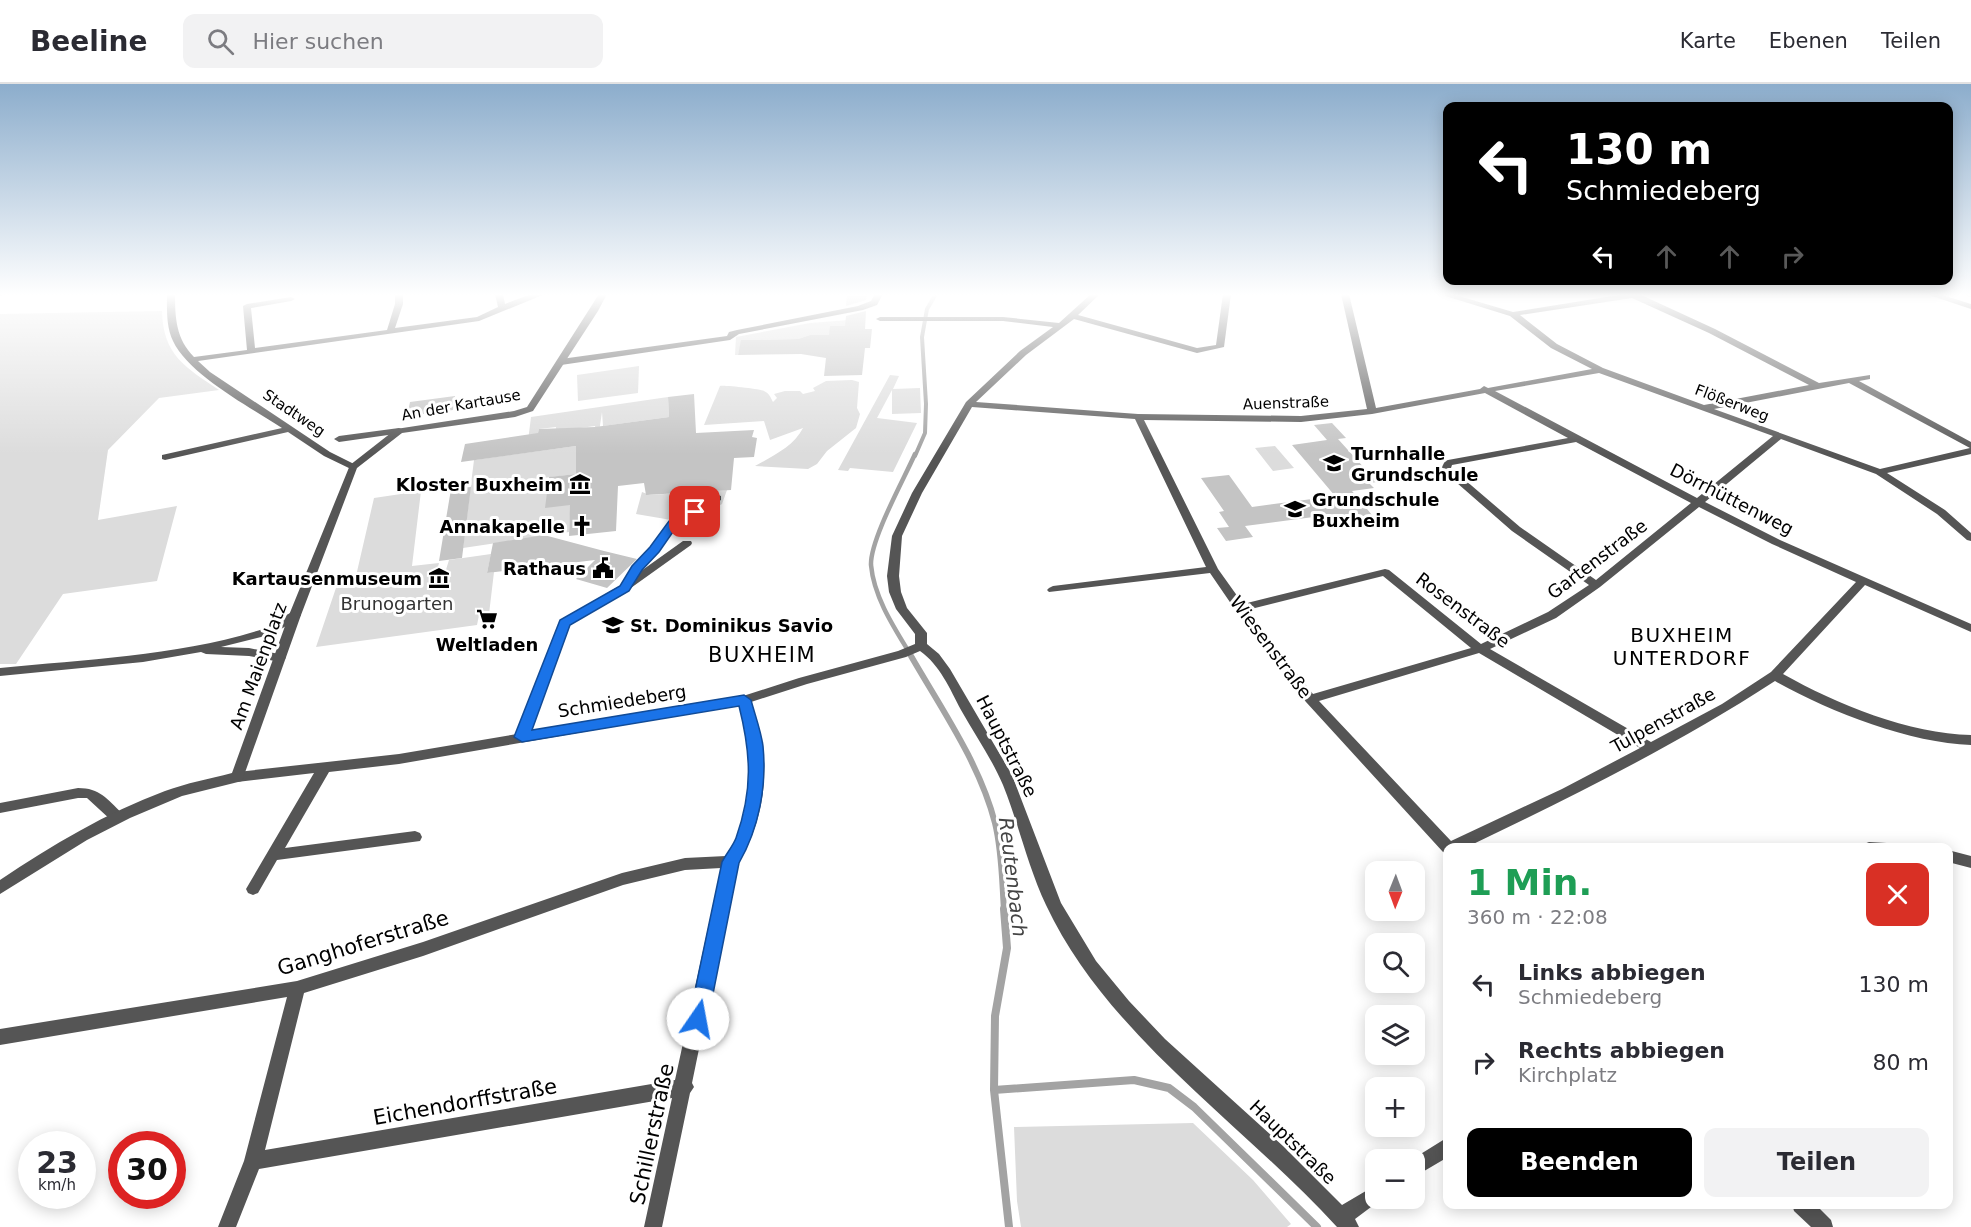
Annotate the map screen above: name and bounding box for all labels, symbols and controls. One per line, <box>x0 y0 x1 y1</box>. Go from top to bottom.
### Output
search box <box>183 14 603 68</box>
text: Beeline <box>30 25 147 58</box>
icon: search <box>204 25 237 58</box>
text: Hier suchen <box>252 29 384 54</box>
text: Karte <box>1680 29 1736 53</box>
text: Ebenen <box>1769 29 1848 53</box>
text: Teilen <box>1881 29 1941 53</box>
text: 130 m <box>1566 125 1712 174</box>
icon: left <box>1467 126 1545 204</box>
text: Schmiedeberg <box>1566 175 1761 206</box>
icon: left <box>1587 240 1620 273</box>
icon: ahead <box>1650 240 1683 273</box>
icon: ahead <box>1713 240 1746 273</box>
icon: right <box>1776 240 1809 273</box>
street label: Flößerweg <box>1692 381 1772 425</box>
street label: Stadtweg <box>260 386 328 440</box>
street label: An der Kartause <box>400 386 522 424</box>
street label: Auenstraße <box>1243 393 1329 413</box>
place label: Turnhalle Grundschule <box>1351 443 1479 485</box>
school or university icon: Turnhalle Grundschule <box>1322 451 1346 475</box>
street label: Dörrhüttenweg <box>1667 459 1797 539</box>
museum icon: Kloster Buxheim <box>568 472 592 496</box>
place label: Kloster Buxheim <box>396 474 563 495</box>
pin <box>669 486 720 537</box>
place label: Grundschule Buxheim <box>1312 489 1440 531</box>
icon: arrive <box>678 495 711 528</box>
school or university icon: Grundschule Buxheim <box>1283 497 1307 521</box>
church icon: Annakapelle <box>570 514 594 538</box>
street label: Gartenstraße <box>1543 515 1651 603</box>
place label: Annakapelle <box>440 516 565 537</box>
public building icon: Rathaus <box>591 556 615 580</box>
place label: Rathaus <box>503 558 586 579</box>
museum icon: Kartausenmuseum <box>427 566 451 590</box>
place label: Kartausenmuseum <box>232 568 422 589</box>
street label: Rosenstraße <box>1412 568 1514 652</box>
street label: Wiesenstraße <box>1226 592 1316 702</box>
park label: Brunogarten <box>341 593 453 614</box>
street label: Am Maienplatz <box>225 600 291 732</box>
supermarket icon: Weltladen <box>475 607 499 631</box>
school or university icon: St. Dominikus Savio <box>601 613 625 637</box>
place label: St. Dominikus Savio <box>630 615 833 636</box>
district label: BUXHEIM UNTERDORF <box>1613 623 1751 670</box>
place label: Weltladen <box>436 634 538 655</box>
district label: BUXHEIM <box>708 643 816 667</box>
street label: Schmiedeberg <box>556 680 688 722</box>
street label: Tulpenstraße <box>1606 683 1719 758</box>
street label: Hauptstraße <box>972 691 1042 801</box>
water label: Reutenbach <box>994 816 1032 938</box>
north arrow <box>1365 861 1425 921</box>
map controls <box>1365 861 1425 1209</box>
text: 1 Min. <box>1467 862 1592 903</box>
button: close <box>1866 863 1929 926</box>
text: 360 m · 22:08 <box>1467 905 1608 929</box>
street label: Ganghoferstraße <box>275 906 451 980</box>
button: search <box>1365 933 1425 993</box>
text: Links abbiegen <box>1518 960 1706 985</box>
icon: left <box>1467 968 1500 1001</box>
text: 130 m <box>1859 972 1929 997</box>
text: Schmiedeberg <box>1518 985 1662 1009</box>
position arrow <box>666 987 730 1051</box>
button: layers <box>1365 1005 1425 1065</box>
text: Rechts abbiegen <box>1518 1038 1725 1063</box>
icon: right <box>1467 1046 1500 1079</box>
text: 80 m <box>1873 1050 1929 1075</box>
street label: Schillerstraße <box>625 1061 679 1207</box>
text: Kirchplatz <box>1518 1063 1617 1087</box>
street label: Eichendorffstraße <box>371 1074 559 1130</box>
button: + <box>1365 1077 1425 1137</box>
street label: Hauptstraße <box>1246 1096 1340 1188</box>
button: Beenden <box>1467 1128 1692 1197</box>
button: Teilen <box>1704 1128 1929 1197</box>
speed limit sign: 30 <box>108 1131 186 1209</box>
text: 23 <box>36 1145 78 1180</box>
button: − <box>1365 1149 1425 1209</box>
text: km/h <box>38 1176 76 1194</box>

